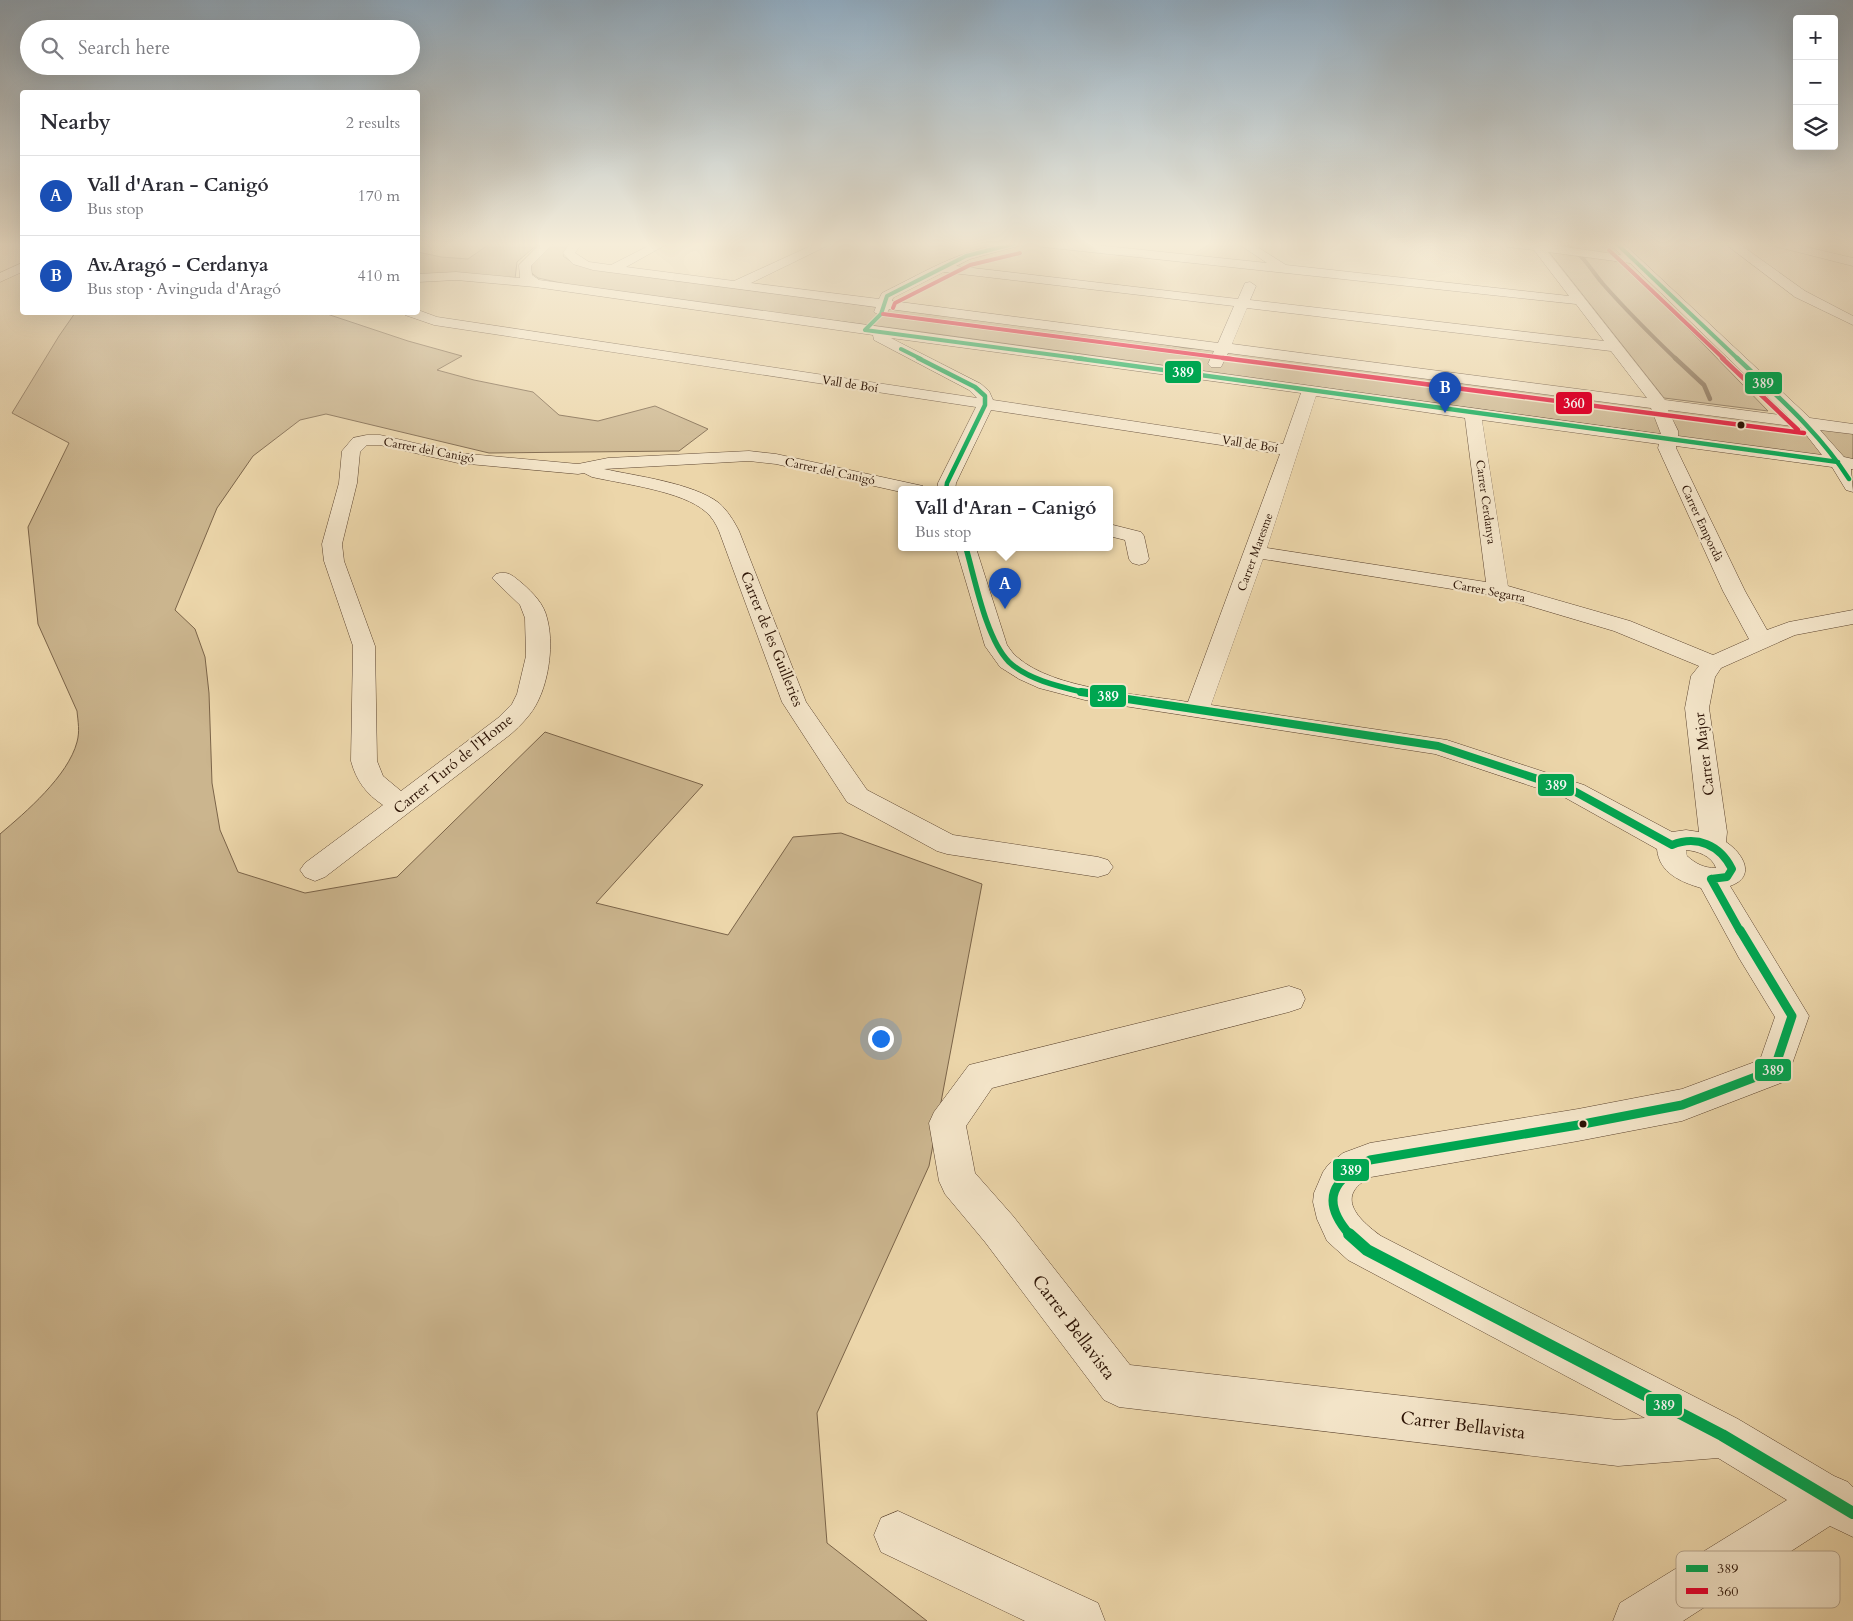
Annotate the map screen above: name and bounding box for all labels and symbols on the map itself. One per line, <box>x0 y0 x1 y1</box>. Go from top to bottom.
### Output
line badge: 389 <box>1164 360 1202 384</box>
text: 389 <box>1172 363 1194 382</box>
line badge: 389 <box>1744 371 1783 395</box>
street label: Vall de Boí <box>821 372 880 396</box>
pin: B <box>1429 372 1461 413</box>
text: 389 <box>1752 374 1774 393</box>
line badge: 360 <box>1555 391 1593 415</box>
text: 360 <box>1563 394 1585 413</box>
unlabelled marker <box>1736 420 1746 430</box>
street label: Vall de Boí <box>1221 432 1280 456</box>
street label: Carrer del Canigó <box>382 433 476 467</box>
street label: Carrer del Canigó <box>783 454 877 489</box>
street label: Carrer Cerdanya <box>1472 459 1500 546</box>
street label: Carrer Empordà <box>1677 482 1727 565</box>
street label: Carrer Maresme <box>1233 511 1277 593</box>
street label: Carrer de les Guilleries <box>736 568 808 710</box>
pin: A <box>989 568 1021 609</box>
street label: Carrer Segarra <box>1451 576 1527 606</box>
line badge: 389 <box>1089 684 1127 708</box>
text: 389 <box>1097 687 1119 706</box>
street label: Carrer Turó de l'Home <box>389 709 517 818</box>
street label: Carrer Major <box>1689 711 1719 797</box>
line badge: 389 <box>1537 773 1575 797</box>
text: 389 <box>1545 776 1567 795</box>
your location <box>868 1026 894 1052</box>
line badge: 389 <box>1754 1058 1792 1082</box>
text: 389 <box>1762 1061 1784 1080</box>
unlabelled marker <box>1578 1119 1588 1129</box>
line badge: 389 <box>1332 1158 1370 1182</box>
text: 389 <box>1340 1161 1362 1180</box>
street label: Carrer Bellavista <box>1026 1270 1121 1385</box>
line badge: 389 <box>1645 1393 1683 1417</box>
text: 389 <box>1653 1396 1675 1415</box>
street label: Carrer Bellavista <box>1399 1405 1527 1446</box>
legend <box>1676 1551 1840 1608</box>
text: 389 <box>1717 1559 1739 1578</box>
text: 360 <box>1717 1582 1739 1601</box>

